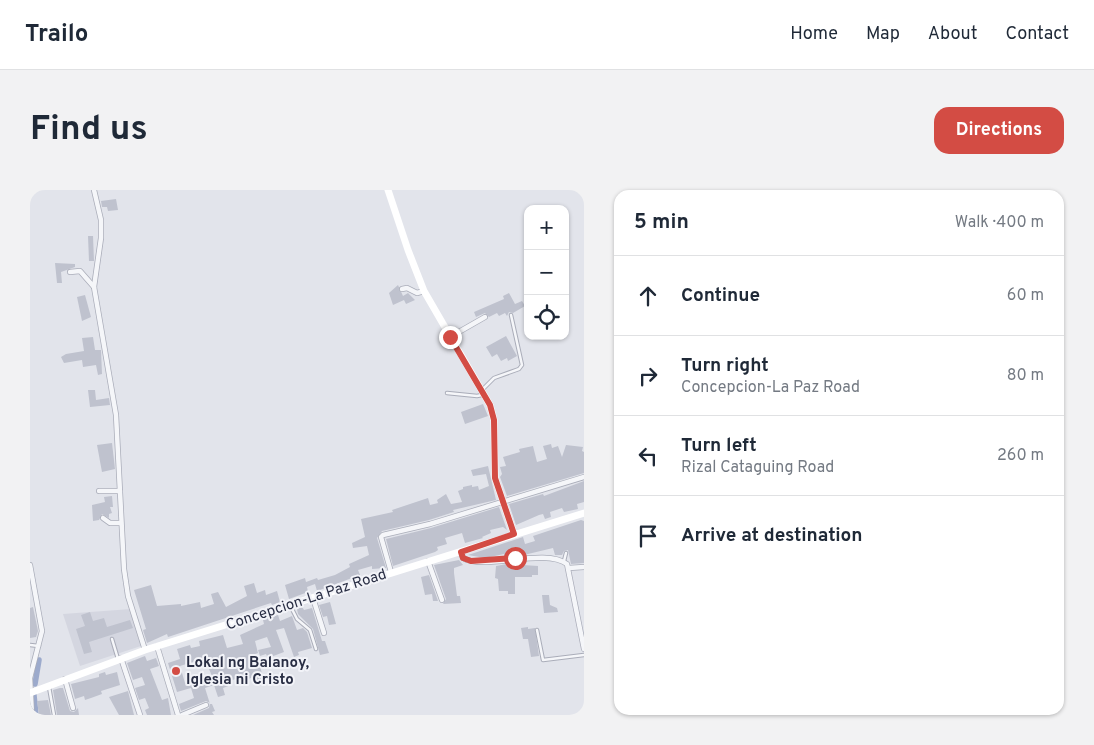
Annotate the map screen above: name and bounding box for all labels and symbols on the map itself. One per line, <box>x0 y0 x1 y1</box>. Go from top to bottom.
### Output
route end <box>439 326 462 349</box>
route start <box>504 547 527 570</box>
street label: Concepcion-La Paz Road <box>224 565 389 635</box>
place label: Lokal ng Balanoy, Iglesia ni Cristo <box>186 654 309 690</box>
marker: Lokal ng Balanoy, Iglesia ni Cristo <box>170 665 182 677</box>

